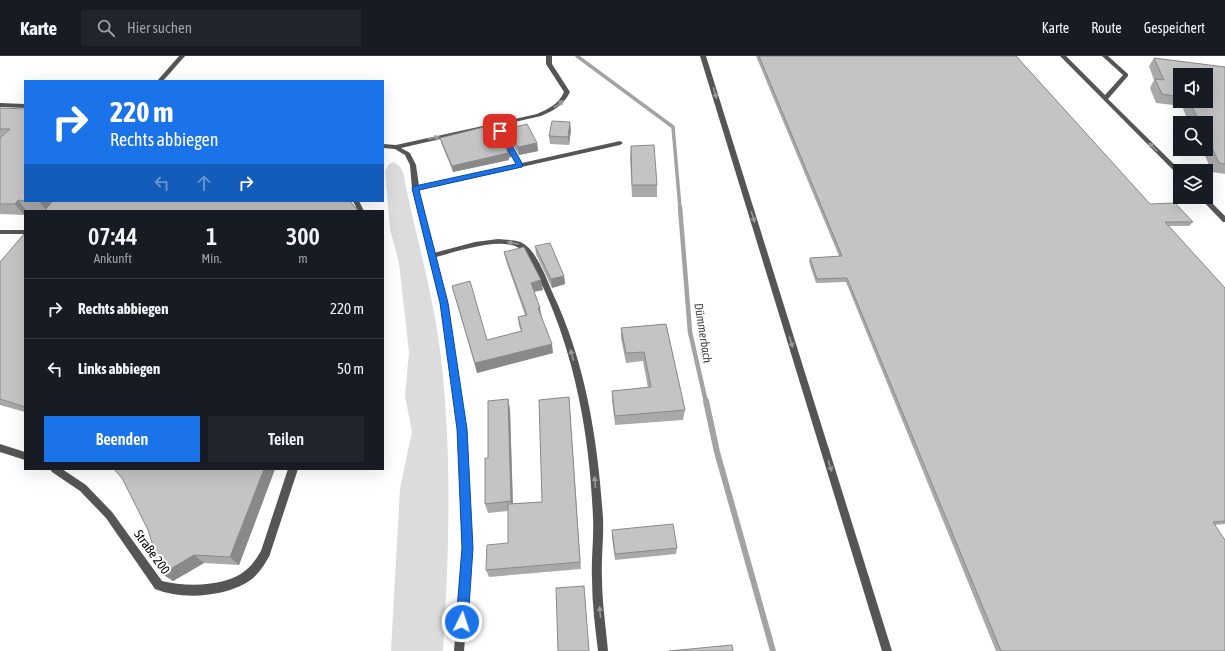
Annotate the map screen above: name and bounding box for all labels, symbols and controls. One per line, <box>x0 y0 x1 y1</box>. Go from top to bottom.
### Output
search box <box>81 10 361 46</box>
text: Karte <box>20 17 57 39</box>
icon: search <box>95 17 117 39</box>
text: Hier suchen <box>127 19 192 36</box>
text: Karte <box>1042 20 1069 36</box>
text: Route <box>1091 20 1122 36</box>
text: Gespeichert <box>1144 20 1205 36</box>
map controls <box>1173 68 1213 204</box>
button: sound <box>1173 68 1213 108</box>
one-way arrow <box>712 88 718 100</box>
icon: right <box>44 96 96 148</box>
text: 220 m <box>110 96 173 128</box>
one-way arrow <box>553 100 564 108</box>
pin <box>483 114 517 148</box>
button: search <box>1173 116 1213 156</box>
icon: arrive <box>489 120 511 142</box>
text: Rechts abbiegen <box>110 129 219 150</box>
one-way arrow <box>428 134 440 140</box>
one-way arrow <box>1148 142 1157 152</box>
button: layers <box>1173 164 1213 204</box>
icon: left <box>151 172 173 194</box>
icon: ahead <box>193 172 215 194</box>
icon: right <box>235 172 257 194</box>
one-way arrow <box>750 212 756 224</box>
text: 07:44 <box>88 223 138 250</box>
text: 1 <box>206 223 217 250</box>
text: 300 <box>286 223 320 250</box>
one-way arrow <box>507 240 519 246</box>
text: Ankunft <box>94 251 132 266</box>
text: Min. <box>202 251 222 266</box>
text: m <box>298 251 308 266</box>
icon: right <box>44 298 66 320</box>
text: Rechts abbiegen <box>78 300 168 317</box>
text: 220 m <box>330 300 364 317</box>
water label: Dümmerbach <box>691 302 715 364</box>
one-way arrow <box>788 336 794 348</box>
one-way arrow <box>569 348 575 360</box>
icon: left <box>44 358 66 380</box>
text: Links abbiegen <box>78 360 160 377</box>
text: 50 m <box>337 360 364 377</box>
button: Beenden <box>44 416 200 462</box>
button: Teilen <box>208 416 364 462</box>
one-way arrow <box>827 460 833 472</box>
one-way arrow <box>591 476 598 488</box>
street label: Straße 200 <box>131 527 173 577</box>
position arrow <box>441 601 483 643</box>
one-way arrow <box>596 606 603 618</box>

